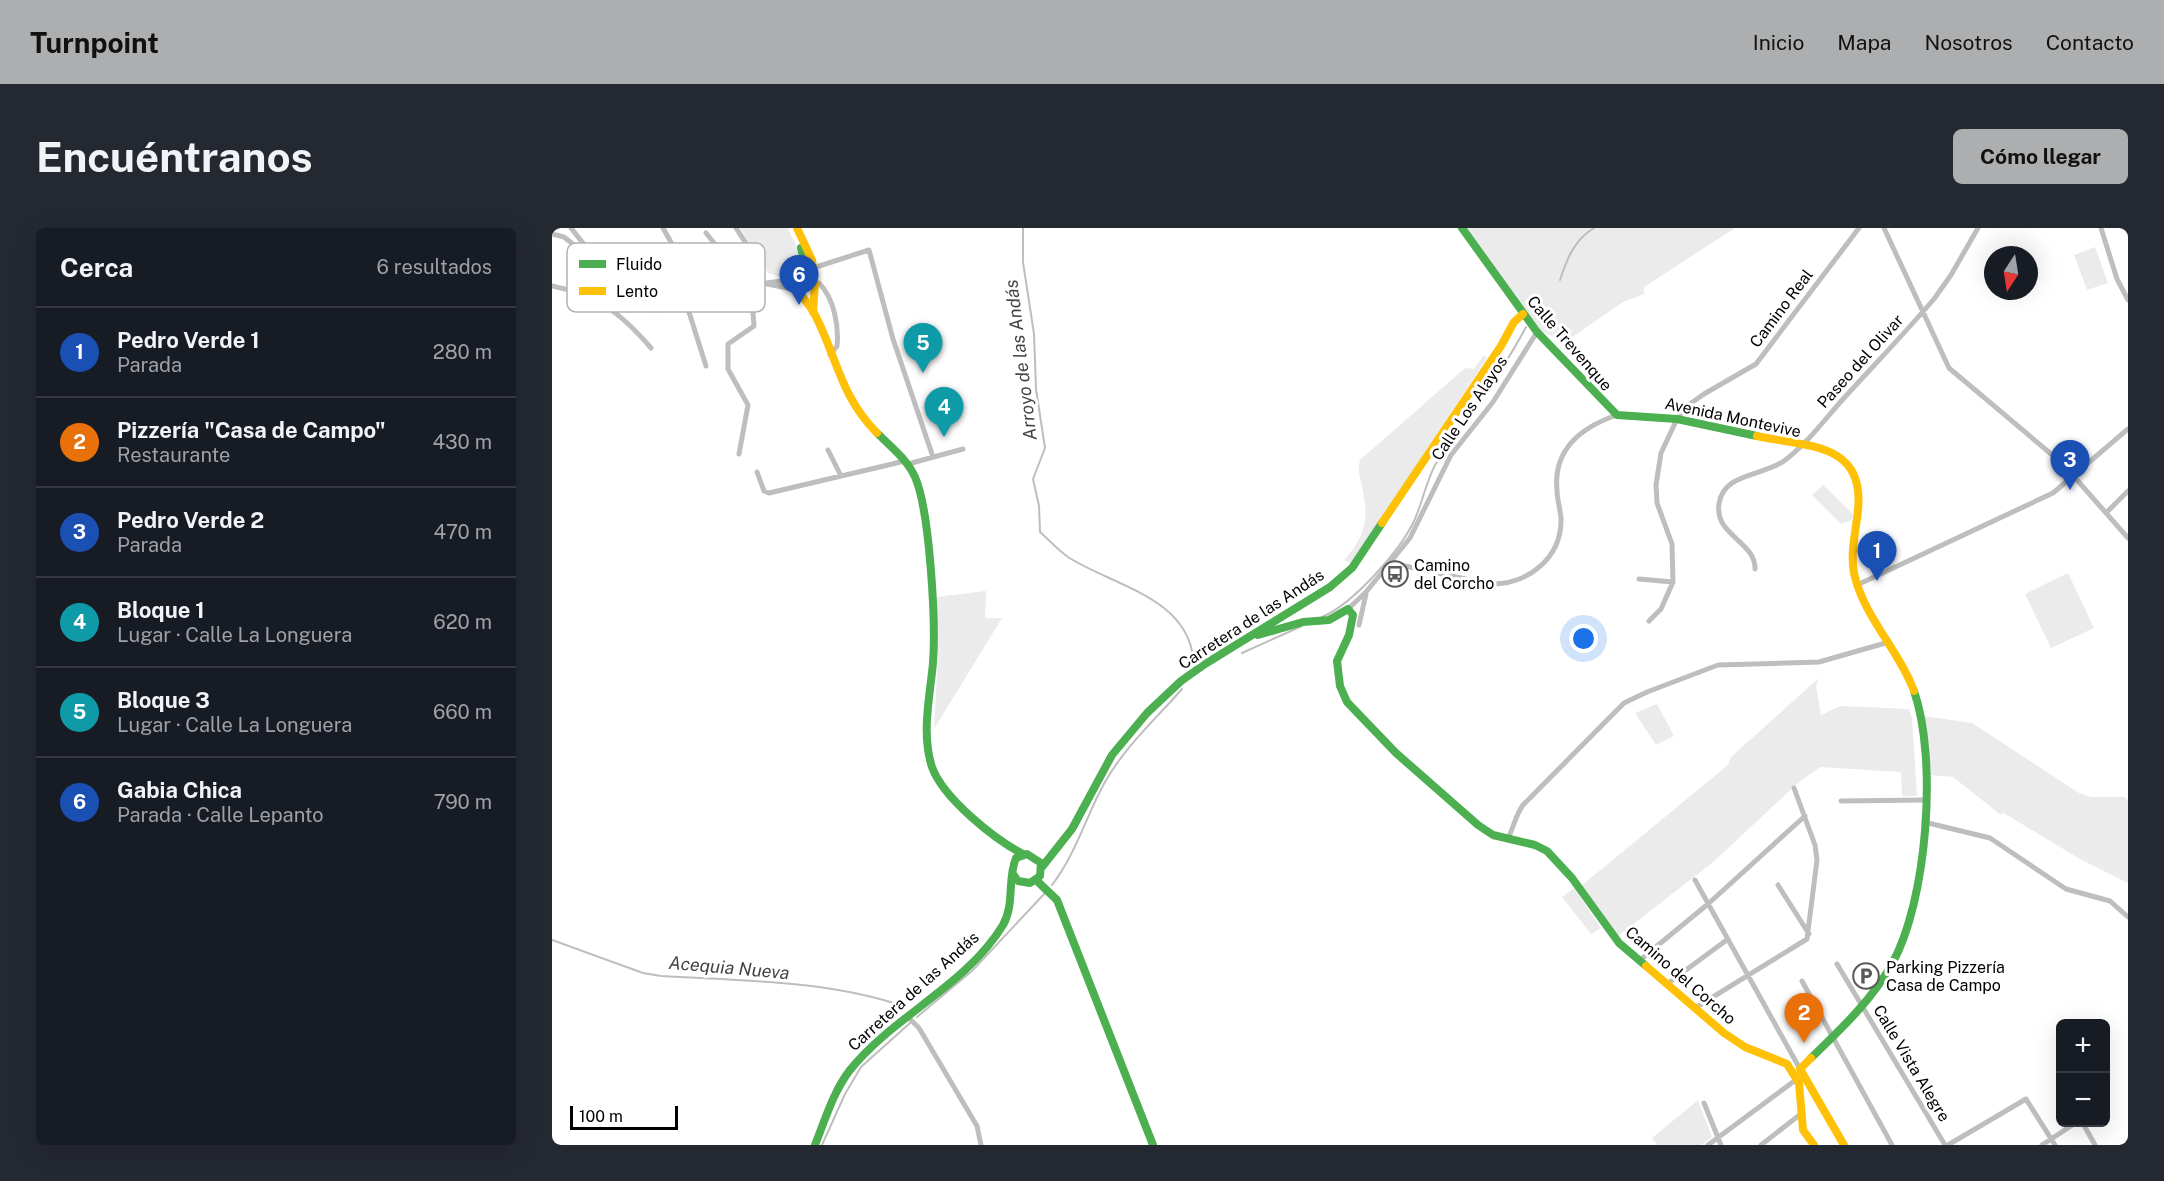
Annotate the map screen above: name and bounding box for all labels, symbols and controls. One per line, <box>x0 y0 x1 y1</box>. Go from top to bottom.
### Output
text: Turnpoint <box>30 26 159 59</box>
text: Inicio <box>1753 30 1804 55</box>
text: Mapa <box>1837 30 1891 55</box>
text: Nosotros <box>1924 30 2013 55</box>
text: Contacto <box>2046 30 2134 55</box>
button: Cómo llegar <box>1953 129 2128 184</box>
text: Encuéntranos <box>36 132 313 181</box>
legend <box>567 243 765 312</box>
north arrow <box>1984 246 2038 300</box>
text: Cerca <box>60 252 133 283</box>
text: 6 resultados <box>377 255 492 279</box>
text: Fluido <box>616 255 662 274</box>
pin: 6 <box>780 256 818 305</box>
street label: Camino Real <box>1746 265 1817 351</box>
water label: Arroyo de las Andás <box>1000 278 1041 442</box>
text: Lento <box>616 282 658 301</box>
street label: Calle Trevenque <box>1523 292 1616 395</box>
street label: Paseo del Olivar <box>1813 311 1907 412</box>
pin: 5 <box>904 324 943 373</box>
text: Pedro Verde 1 <box>117 327 260 353</box>
text: 1 <box>75 340 84 364</box>
text: 280 m <box>433 340 492 364</box>
text: Parada <box>117 353 182 377</box>
street label: Calle Los Alayos <box>1428 353 1511 464</box>
pin: 4 <box>924 388 964 437</box>
street label: Avenida Montevive <box>1663 394 1803 441</box>
text: Pizzería "Casa de Campo" <box>117 417 385 443</box>
text: 2 <box>73 430 86 454</box>
text: 430 m <box>433 430 492 454</box>
pin: 3 <box>2050 440 2090 490</box>
text: Restaurante <box>117 443 230 467</box>
text: Pedro Verde 2 <box>117 507 264 533</box>
text: 3 <box>73 520 86 544</box>
text: 470 m <box>433 520 492 544</box>
pin: 1 <box>1858 532 1896 581</box>
text: Parada <box>117 533 182 557</box>
place label: Camino del Corcho <box>1414 556 1494 593</box>
bus stop icon: Camino del Corcho <box>1380 559 1410 589</box>
street label: Carretera de las Andás <box>1175 565 1327 673</box>
text: Bloque 1 <box>117 597 205 623</box>
text: 4 <box>73 610 86 634</box>
text: 620 m <box>433 610 492 634</box>
text: Lugar · Calle La Longuera <box>117 623 352 647</box>
your location <box>1569 624 1598 653</box>
text: Bloque 3 <box>117 687 210 713</box>
text: 5 <box>73 700 86 724</box>
text: 660 m <box>433 700 492 724</box>
text: Lugar · Calle La Longuera <box>117 713 352 737</box>
text: Gabia Chica <box>117 777 242 803</box>
text: 6 <box>73 790 86 814</box>
text: 790 m <box>434 790 492 814</box>
text: Parada · Calle Lepanto <box>117 803 324 827</box>
street label: Camino del Corcho <box>1622 922 1740 1028</box>
street label: Carretera de las Andás <box>844 928 983 1055</box>
water label: Acequia Nueva <box>668 952 790 983</box>
place label: Parking Pizzería Casa de Campo <box>1886 958 2005 995</box>
parking icon: Parking Pizzería Casa de Campo <box>1851 961 1881 991</box>
pin: 2 <box>1784 994 1824 1043</box>
street label: Calle Vista Alegre <box>1869 1001 1954 1125</box>
map controls <box>2056 1019 2110 1127</box>
button: + <box>2056 1019 2110 1073</box>
button: − <box>2056 1073 2110 1127</box>
scale bar <box>570 1103 678 1130</box>
text: 100 m <box>579 1107 623 1126</box>

